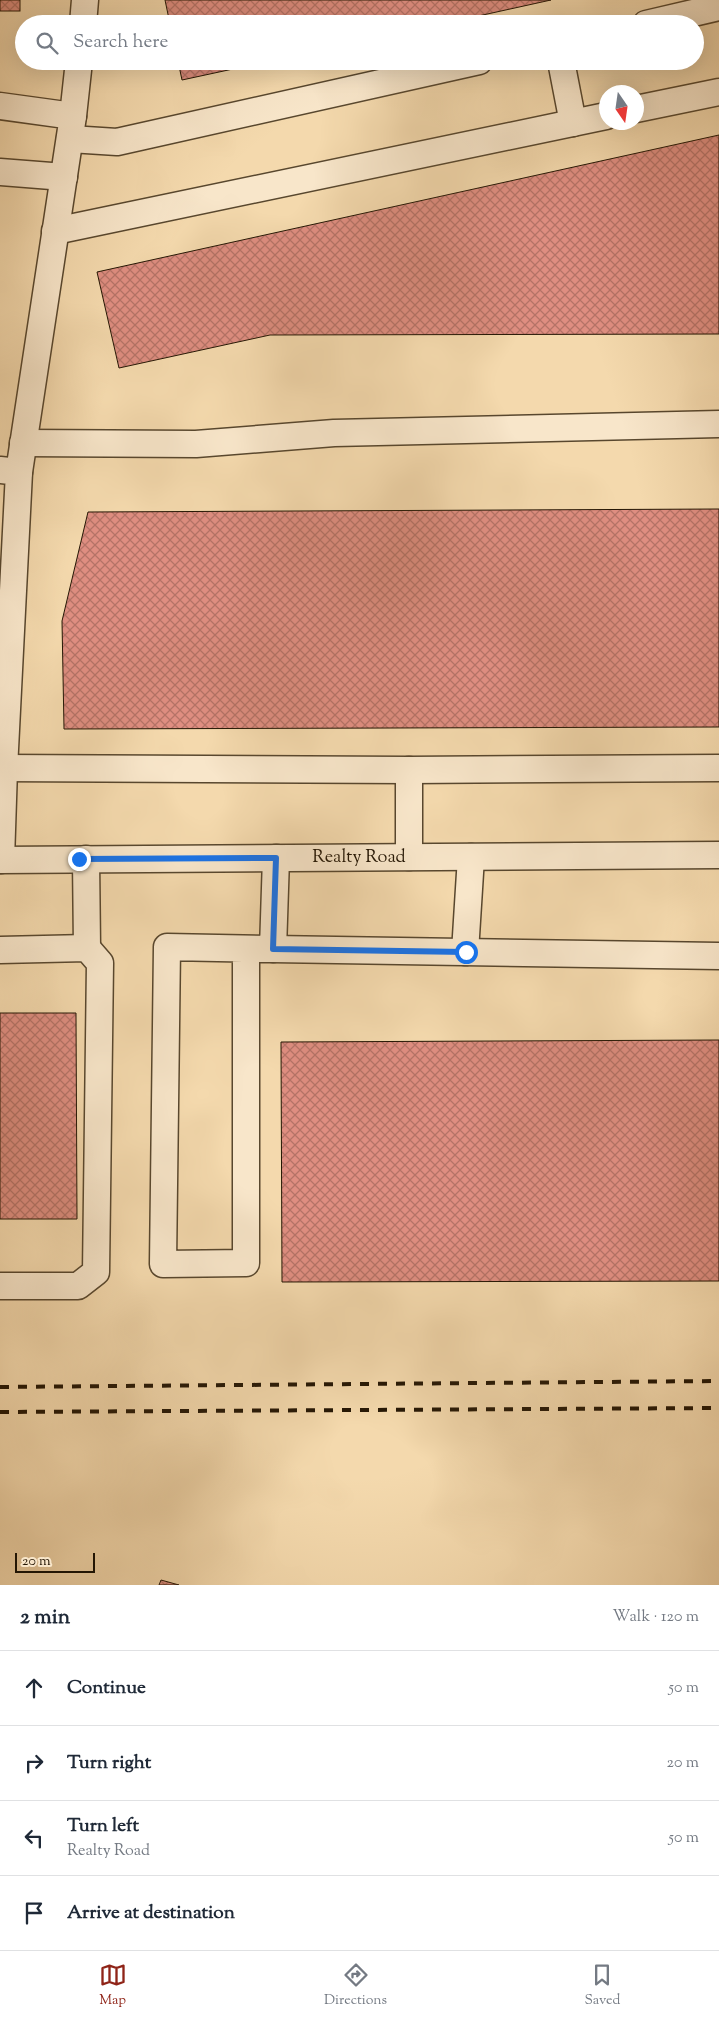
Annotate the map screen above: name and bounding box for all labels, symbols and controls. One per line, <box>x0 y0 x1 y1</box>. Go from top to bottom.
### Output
search box <box>15 15 704 70</box>
icon: search <box>33 29 61 57</box>
text: Search here <box>73 29 168 56</box>
north arrow <box>599 85 644 130</box>
street label: Realty Road <box>312 845 406 871</box>
route end <box>68 848 91 871</box>
route start <box>455 941 478 964</box>
scale bar <box>15 1550 95 1573</box>
text: 20 m <box>22 1552 51 1572</box>
text: 2 min <box>20 1603 70 1633</box>
text: Walk · 120 m <box>613 1606 699 1629</box>
icon: ahead <box>20 1674 48 1702</box>
text: Continue <box>67 1675 146 1702</box>
text: 50 m <box>668 1677 699 1700</box>
icon: right <box>20 1749 48 1777</box>
text: Turn right <box>67 1750 151 1777</box>
text: 20 m <box>666 1752 699 1775</box>
text: Turn left <box>67 1813 139 1840</box>
icon: left <box>20 1824 48 1852</box>
text: 50 m <box>668 1827 699 1850</box>
text: Realty Road <box>67 1840 150 1863</box>
icon: arrive <box>20 1899 48 1927</box>
text: Arrive at destination <box>67 1900 235 1927</box>
tab: Map <box>99 1961 127 2011</box>
tab: Directions <box>324 1961 387 2011</box>
tab: Saved <box>584 1961 620 2011</box>

